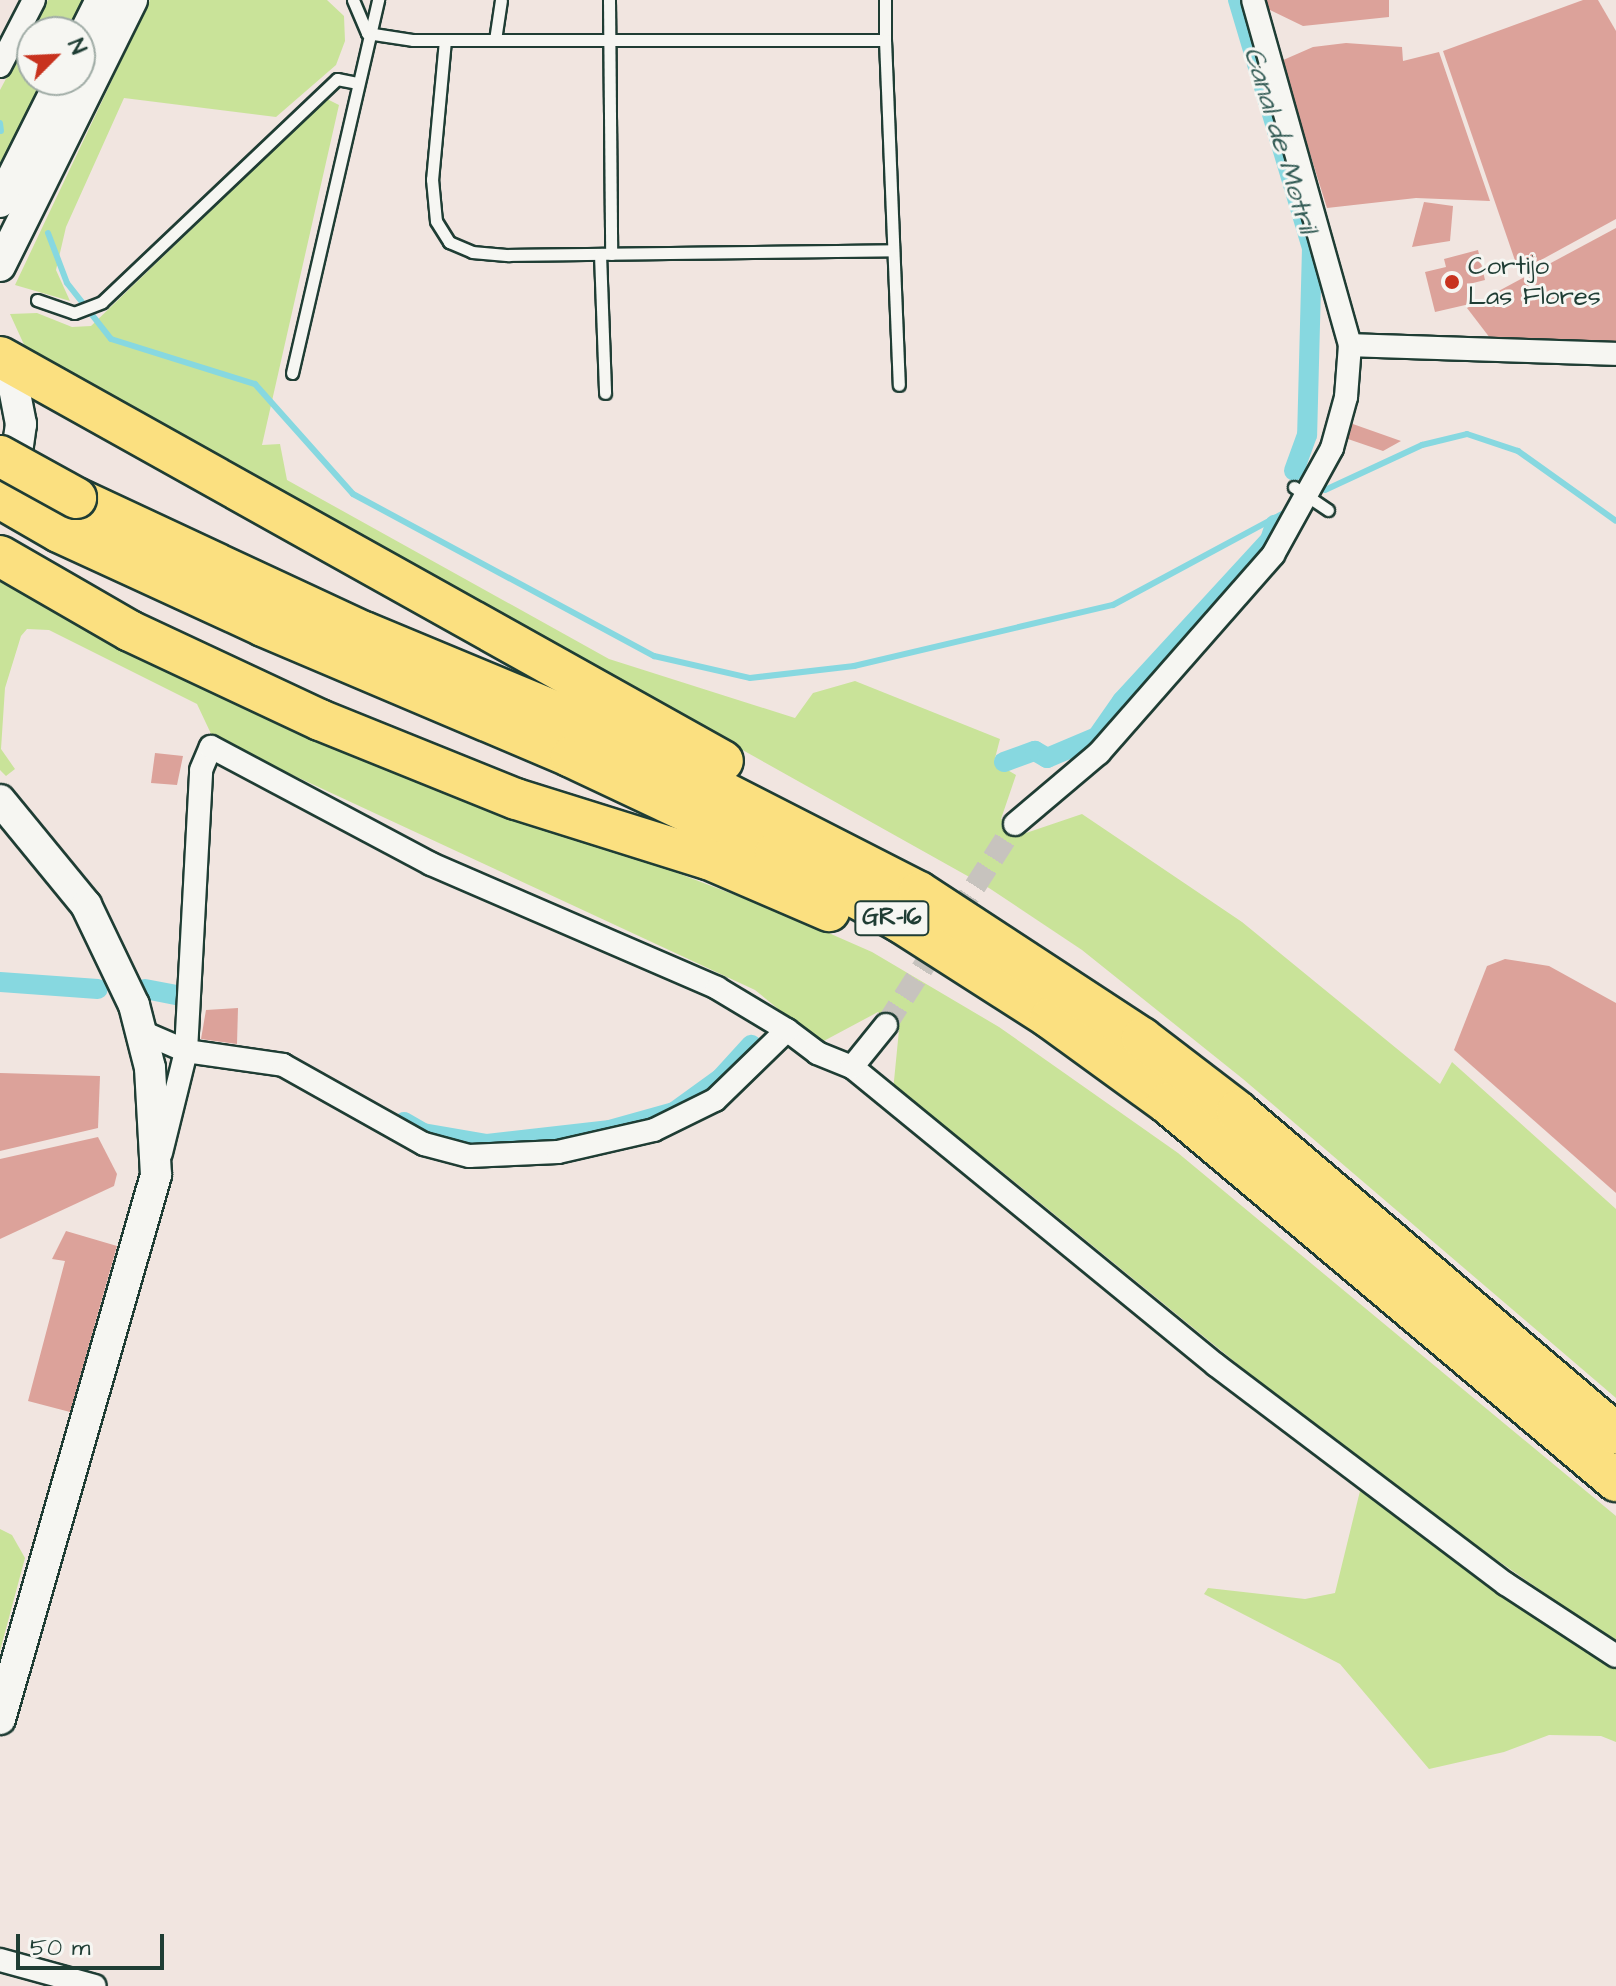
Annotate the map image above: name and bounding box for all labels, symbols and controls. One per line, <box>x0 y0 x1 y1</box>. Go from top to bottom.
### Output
north arrow <box>16 16 96 96</box>
text: N <box>60 34 94 59</box>
water label: Canal de Motril <box>1236 43 1324 237</box>
place label: Cortijo Las Flores <box>1468 251 1601 312</box>
marker: Cortijo Las Flores <box>1443 273 1461 291</box>
road number: GR-16 <box>854 898 930 938</box>
scale bar <box>20 1918 168 1968</box>
text: 50 m <box>30 1931 90 1965</box>

